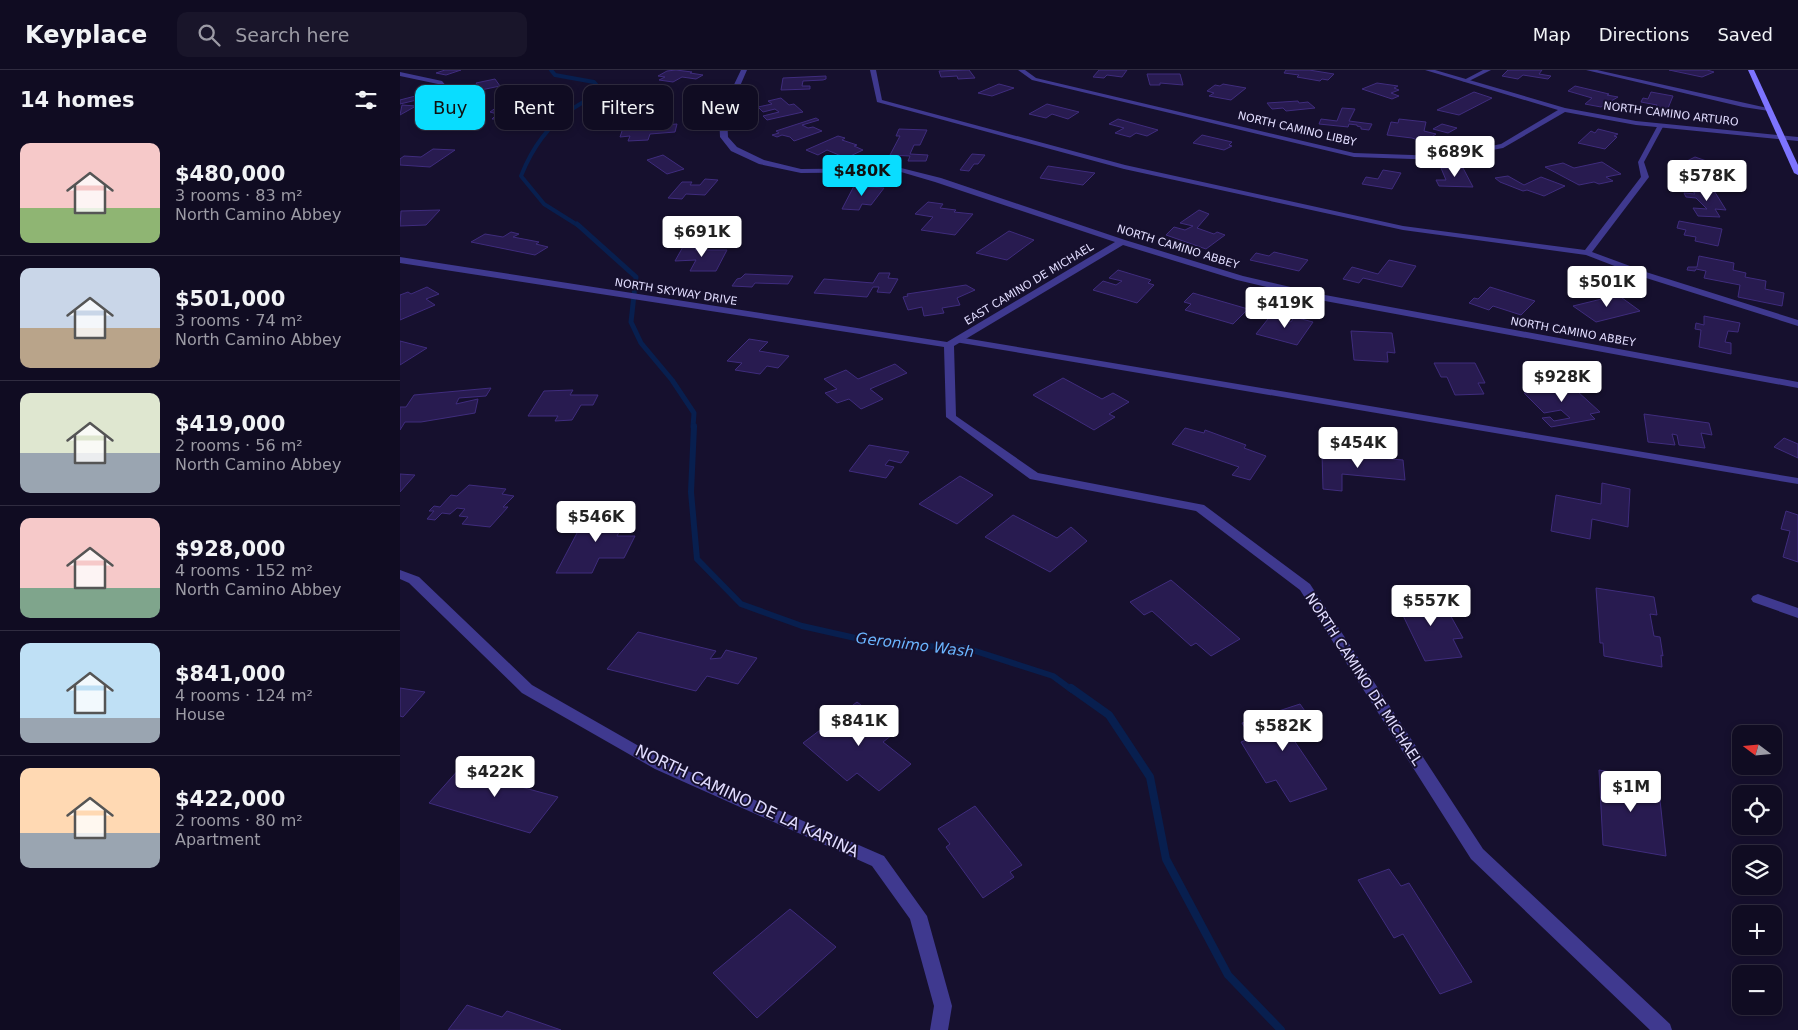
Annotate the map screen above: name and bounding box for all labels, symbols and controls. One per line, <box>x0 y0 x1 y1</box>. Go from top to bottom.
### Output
search box <box>177 12 527 57</box>
text: Keyplace <box>25 21 147 49</box>
icon: search <box>195 21 223 49</box>
text: Search here <box>235 24 349 46</box>
text: Map <box>1533 24 1571 45</box>
text: Directions <box>1599 24 1689 45</box>
text: Saved <box>1717 24 1773 45</box>
chip: Buy <box>415 85 485 130</box>
chip: Rent <box>495 85 573 130</box>
chip: Filters <box>583 85 673 130</box>
chip: New <box>683 85 758 130</box>
icon: filters <box>352 86 380 114</box>
text: 14 homes <box>20 88 135 112</box>
street label: NORTH CAMINO ARTURO <box>1603 99 1740 129</box>
street label: NORTH CAMINO LIBBY <box>1237 109 1358 149</box>
pin: $689K <box>1420 136 1490 178</box>
text: $689K <box>1427 142 1483 161</box>
pin: $480K <box>827 154 897 197</box>
pin: $578K <box>1672 160 1742 202</box>
text: $480K <box>834 161 890 180</box>
text: $480,000 <box>175 162 285 186</box>
icon: home <box>60 163 120 223</box>
text: $578K <box>1679 166 1735 185</box>
text: 3 rooms · 83 m² <box>175 186 303 205</box>
text: North Camino Abbey <box>175 205 341 224</box>
pin: $691K <box>667 216 737 258</box>
text: $691K <box>674 222 730 241</box>
street label: NORTH CAMINO ABBEY <box>1115 222 1241 272</box>
street label: EAST CAMINO DE MICHAEL <box>962 240 1097 328</box>
pin: $501K <box>1572 266 1642 308</box>
text: $501K <box>1579 272 1635 291</box>
street label: NORTH SKYWAY DRIVE <box>614 276 738 308</box>
pin: $419K <box>1250 286 1320 329</box>
text: $501,000 <box>175 287 285 311</box>
icon: home <box>60 288 120 348</box>
text: $419K <box>1257 293 1313 312</box>
text: 3 rooms · 74 m² <box>175 311 303 330</box>
street label: NORTH CAMINO ABBEY <box>1509 315 1637 349</box>
text: North Camino Abbey <box>175 330 341 349</box>
pin: $928K <box>1527 360 1597 403</box>
text: $928K <box>1534 367 1590 386</box>
text: $419,000 <box>175 412 285 436</box>
icon: home <box>60 413 120 473</box>
pin: $454K <box>1323 426 1393 469</box>
text: $454K <box>1330 433 1386 452</box>
text: 2 rooms · 56 m² <box>175 436 303 455</box>
text: North Camino Abbey <box>175 455 341 474</box>
pin: $546K <box>561 500 631 543</box>
text: $546K <box>568 507 624 526</box>
text: $928,000 <box>175 537 285 561</box>
icon: home <box>60 538 120 598</box>
text: 4 rooms · 152 m² <box>175 561 313 580</box>
text: North Camino Abbey <box>175 580 341 599</box>
pin: $557K <box>1396 584 1466 627</box>
street label: NORTH CAMINO DE MICHAEL <box>1302 590 1426 768</box>
text: $557K <box>1403 591 1459 610</box>
water label: Geronimo Wash <box>855 629 975 661</box>
text: $841,000 <box>175 662 285 686</box>
icon: home <box>60 663 120 723</box>
text: 4 rooms · 124 m² <box>175 686 313 705</box>
pin: $841K <box>824 704 894 747</box>
text: House <box>175 705 225 724</box>
pin: $582K <box>1248 710 1318 752</box>
text: $841K <box>831 711 887 730</box>
text: $582K <box>1255 716 1311 735</box>
north arrow <box>1732 725 1782 775</box>
map controls <box>1732 725 1782 1015</box>
street label: NORTH CAMINO DE LA KARINA <box>632 741 862 861</box>
pin: $422K <box>460 756 530 798</box>
text: $422K <box>467 762 523 781</box>
pin: $1M <box>1607 770 1655 813</box>
text: $1M <box>1612 777 1650 796</box>
button: locate <box>1732 785 1782 835</box>
text: $422,000 <box>175 787 285 811</box>
icon: home <box>60 788 120 848</box>
text: 2 rooms · 80 m² <box>175 811 303 830</box>
text: Apartment <box>175 830 261 849</box>
button: layers <box>1732 845 1782 895</box>
button: + <box>1732 905 1782 955</box>
button: − <box>1732 965 1782 1015</box>

